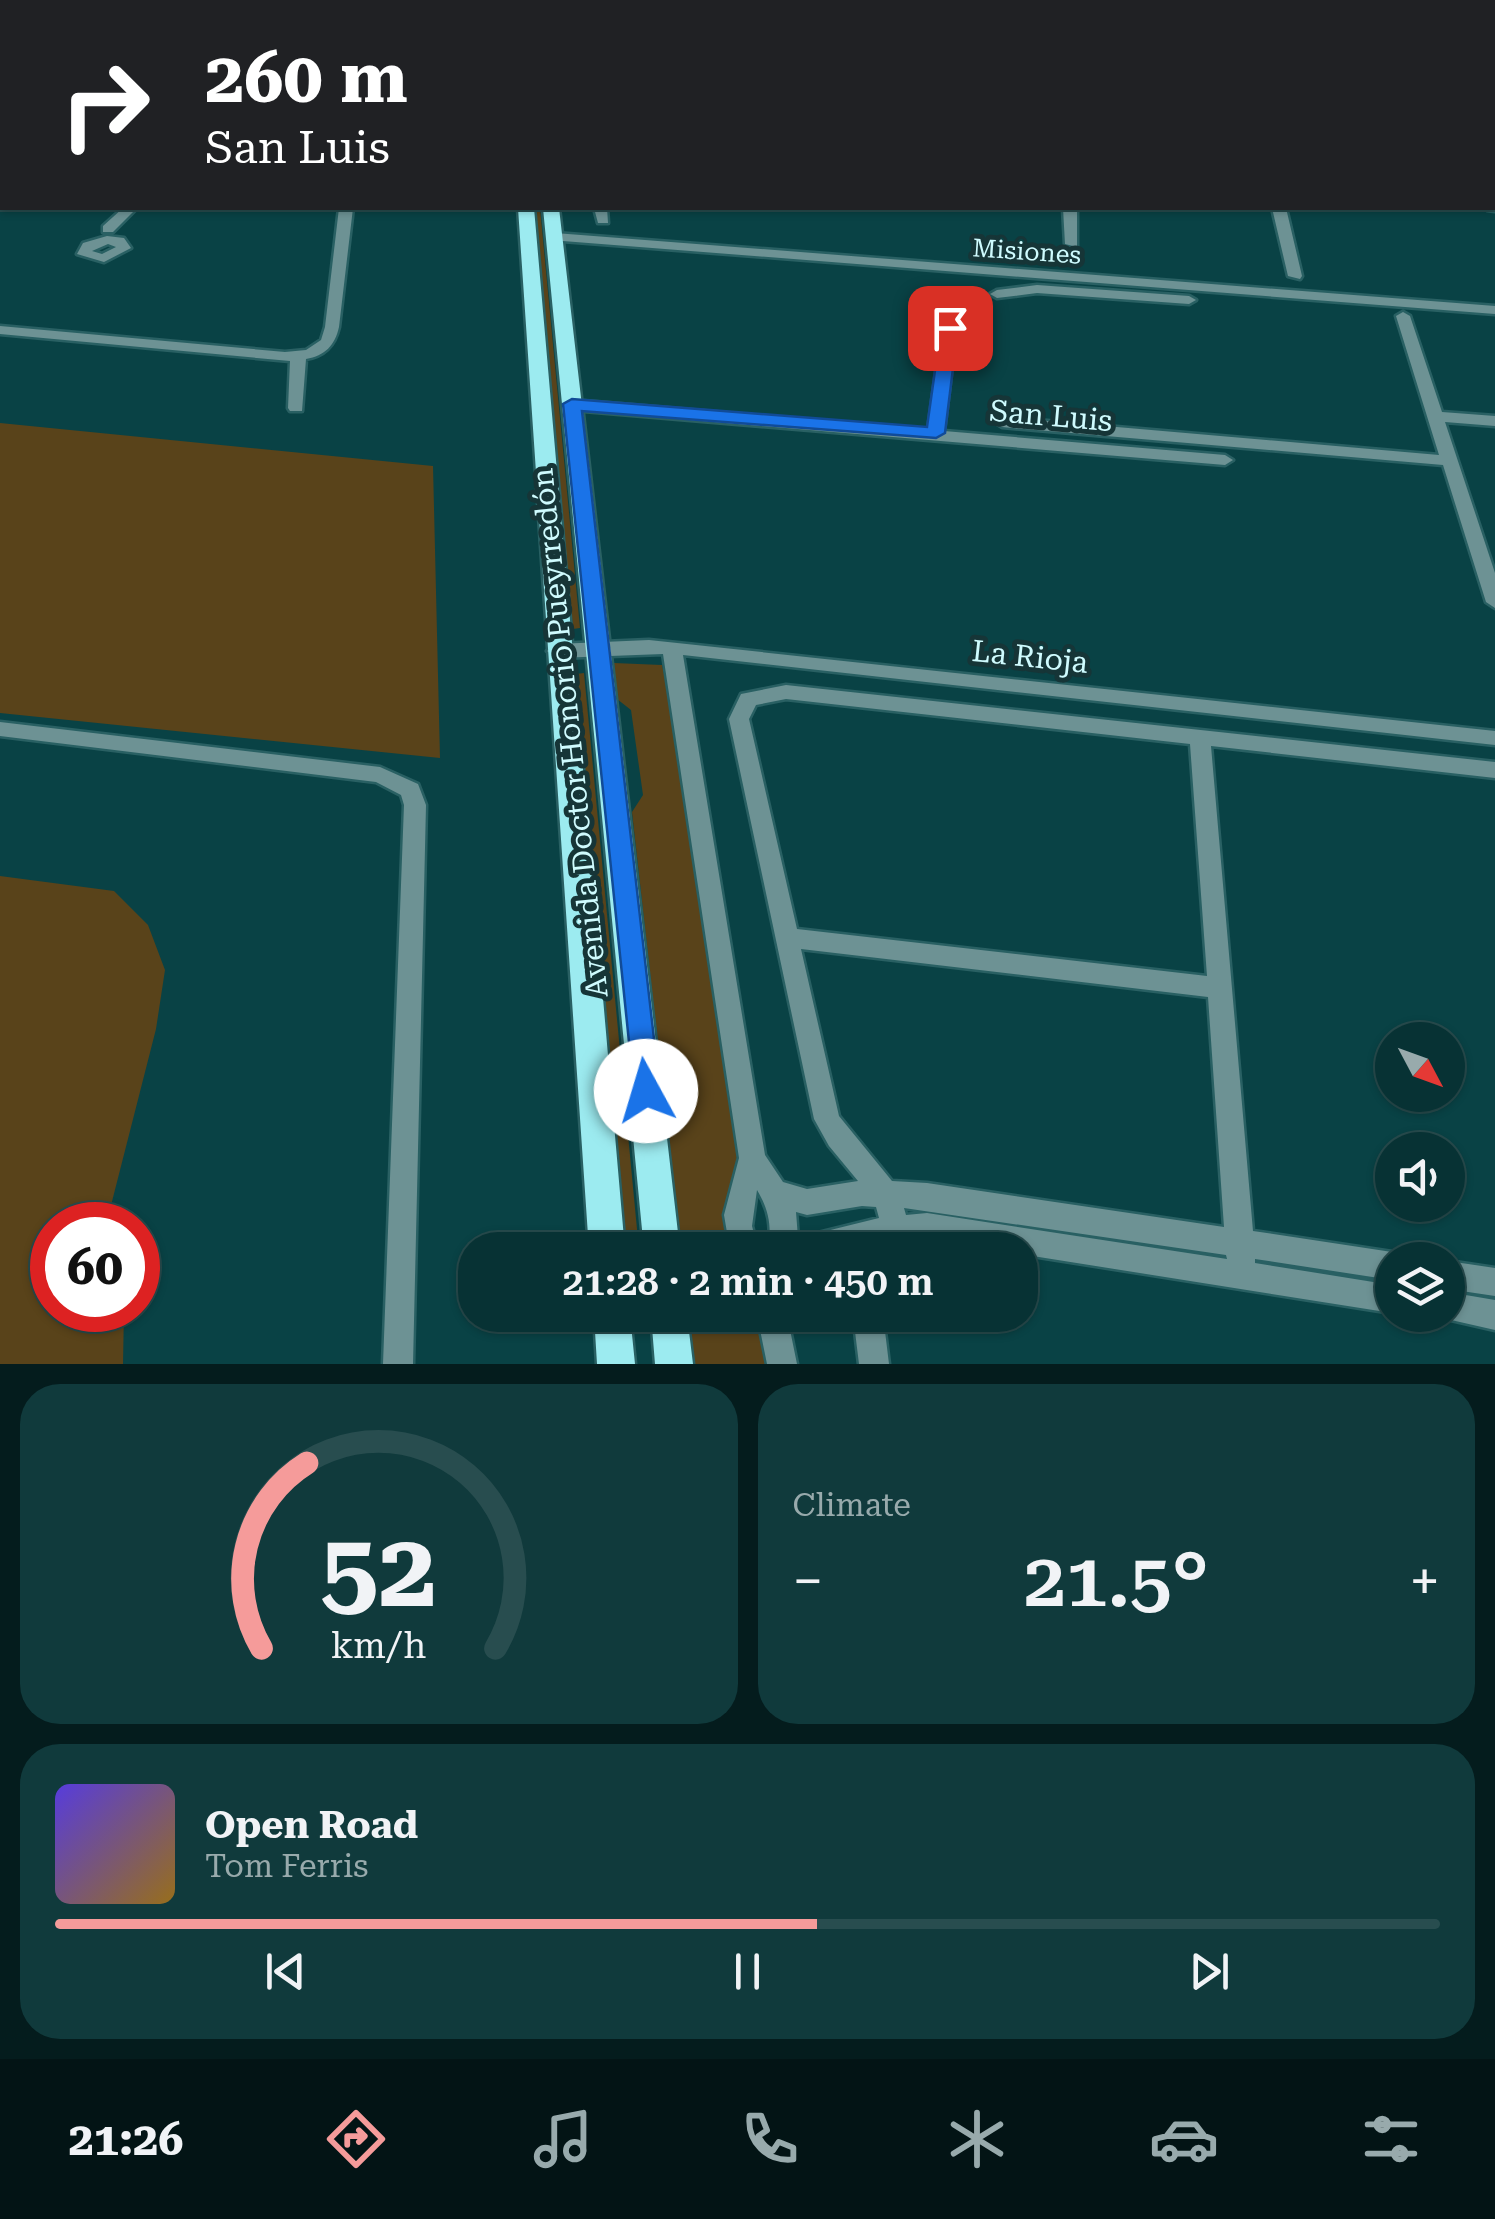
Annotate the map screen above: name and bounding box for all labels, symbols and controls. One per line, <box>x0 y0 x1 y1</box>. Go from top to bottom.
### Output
text: 260 m <box>205 37 408 119</box>
icon: right <box>40 40 170 170</box>
text: San Luis <box>205 121 390 174</box>
street label: Misiones <box>972 233 1082 270</box>
pin <box>908 286 993 371</box>
icon: arrive <box>923 301 978 356</box>
street label: San Luis <box>988 393 1114 438</box>
street label: Avenida Doctor Honorio Pueyrredón <box>524 467 615 999</box>
street label: La Rioja <box>970 633 1090 680</box>
north arrow <box>1375 1022 1465 1112</box>
map controls <box>1375 1022 1465 1332</box>
position arrow <box>594 1039 698 1143</box>
button: sound <box>1375 1132 1465 1222</box>
speed limit sign: 60 <box>30 1202 160 1332</box>
button: layers <box>1375 1242 1465 1332</box>
text: 21:28 · 2 min · 450 m <box>563 1260 934 1304</box>
text: Climate <box>793 1486 911 1524</box>
text: 52 <box>321 1510 437 1631</box>
text: 21.5° <box>1024 1536 1209 1624</box>
text: − <box>793 1549 823 1613</box>
text: + <box>1409 1549 1440 1613</box>
text: km/h <box>331 1625 427 1667</box>
text: Open Road <box>205 1803 418 1847</box>
text: Tom Ferris <box>205 1847 368 1885</box>
icon: previous <box>258 1944 313 1999</box>
icon: pause <box>720 1944 775 1999</box>
icon: next <box>1182 1944 1237 1999</box>
icon: directions <box>321 2104 391 2174</box>
icon: music <box>528 2104 598 2174</box>
icon: phone <box>735 2104 805 2174</box>
icon: climate <box>942 2104 1012 2174</box>
icon: car <box>1149 2104 1219 2174</box>
icon: filters <box>1356 2104 1426 2174</box>
text: 21:26 <box>69 2113 183 2166</box>

